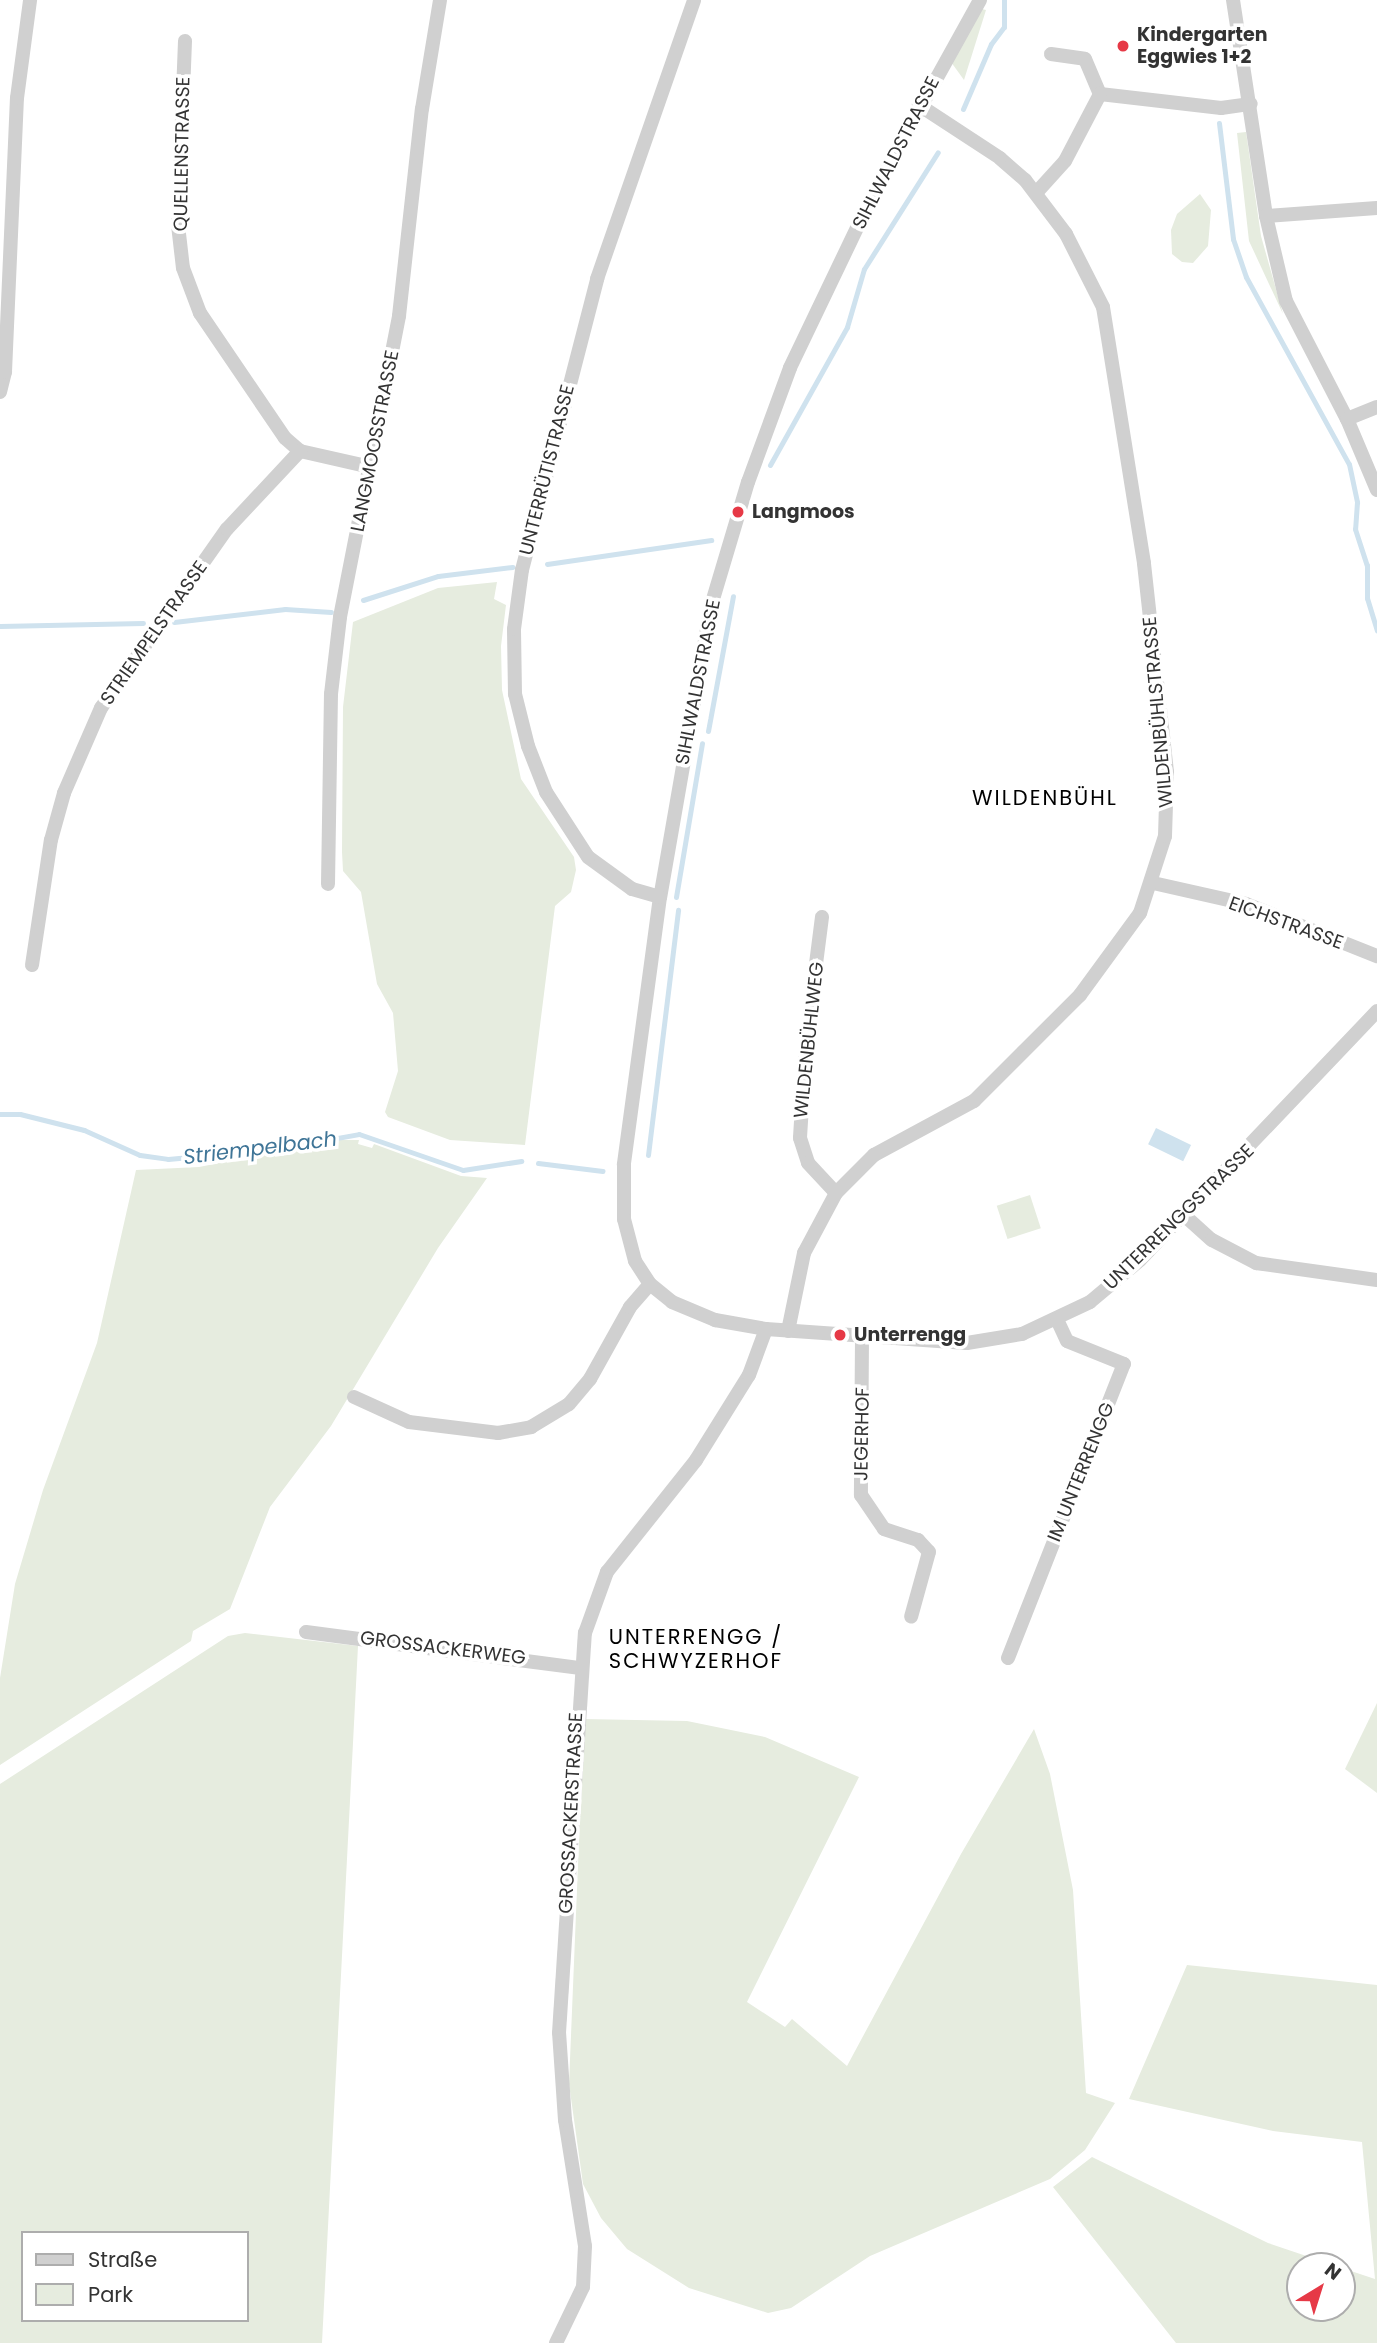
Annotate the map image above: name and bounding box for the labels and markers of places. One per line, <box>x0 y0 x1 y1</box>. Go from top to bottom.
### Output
place label: Kindergarten Eggwies 1+2 <box>1137 24 1268 68</box>
marker: Kindergarten Eggwies 1+2 <box>1115 38 1131 54</box>
place label: Langmoos <box>752 501 855 523</box>
marker: Langmoos <box>730 504 746 520</box>
place label: Unterrengg <box>854 1324 966 1346</box>
marker: Unterrengg <box>832 1327 848 1343</box>

